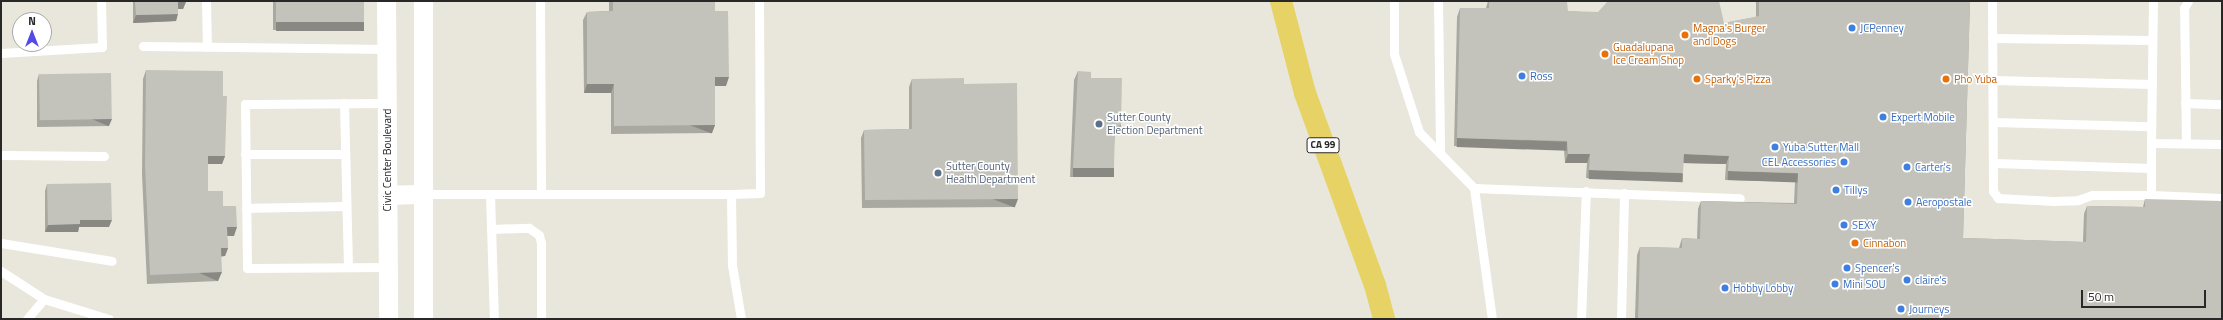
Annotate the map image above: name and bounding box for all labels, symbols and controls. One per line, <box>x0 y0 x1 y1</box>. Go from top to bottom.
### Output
north arrow <box>12 12 52 52</box>
text: N <box>28 13 36 29</box>
place label: JCPenney <box>1860 21 1904 35</box>
place label: Magna's Burger and Dogs <box>1693 22 1766 48</box>
marker: JCPenney <box>1847 23 1857 33</box>
marker: Magna's Burger and Dogs <box>1680 30 1690 40</box>
place label: Guadalupana Ice Cream Shop <box>1613 41 1684 67</box>
marker: Guadalupana Ice Cream Shop <box>1600 49 1610 59</box>
place label: Ross <box>1530 69 1553 83</box>
marker: Ross <box>1517 71 1527 81</box>
place label: Sparky's Pizza <box>1705 72 1771 86</box>
place label: Pho Yuba <box>1954 72 1997 86</box>
marker: Sparky's Pizza <box>1692 74 1702 84</box>
marker: Pho Yuba <box>1941 74 1951 84</box>
street label: Civic Center Boulevard <box>380 109 394 211</box>
place label: Expert Mobile <box>1891 110 1955 124</box>
place label: Sutter County Election Department <box>1107 111 1202 137</box>
marker: Expert Mobile <box>1878 112 1888 122</box>
marker: Sutter County Election Department <box>1094 119 1104 129</box>
road number: CA 99 <box>1306 137 1340 153</box>
place label: Yuba Sutter Mall <box>1783 140 1859 154</box>
marker: Yuba Sutter Mall <box>1770 142 1780 152</box>
place label: CEL Accessories <box>1762 155 1836 169</box>
marker: CEL Accessories <box>1839 157 1849 167</box>
place label: Sutter County Health Department <box>946 160 1035 186</box>
place label: Carter's <box>1915 160 1951 174</box>
marker: Carter's <box>1902 162 1912 172</box>
marker: Sutter County Health Department <box>933 168 943 178</box>
place label: Tillys <box>1844 183 1868 197</box>
marker: Tillys <box>1831 185 1841 195</box>
place label: Aeropostale <box>1916 195 1972 209</box>
marker: Aeropostale <box>1903 197 1913 207</box>
place label: SEXY <box>1852 218 1876 232</box>
marker: SEXY <box>1839 220 1849 230</box>
place label: Cinnabon <box>1863 236 1906 250</box>
marker: Cinnabon <box>1850 238 1860 248</box>
place label: Spencer's <box>1855 261 1900 275</box>
marker: Spencer's <box>1842 263 1852 273</box>
place label: claire's <box>1915 273 1947 287</box>
marker: claire's <box>1902 275 1912 285</box>
place label: Mini SOU <box>1843 277 1886 291</box>
marker: Mini SOU <box>1830 279 1840 289</box>
place label: Hobby Lobby <box>1733 281 1793 295</box>
scale bar <box>2083 282 2208 308</box>
marker: Hobby Lobby <box>1720 283 1730 293</box>
text: 50 m <box>2088 287 2114 306</box>
place label: Journeys <box>1909 302 1949 316</box>
marker: Journeys <box>1896 304 1906 314</box>

